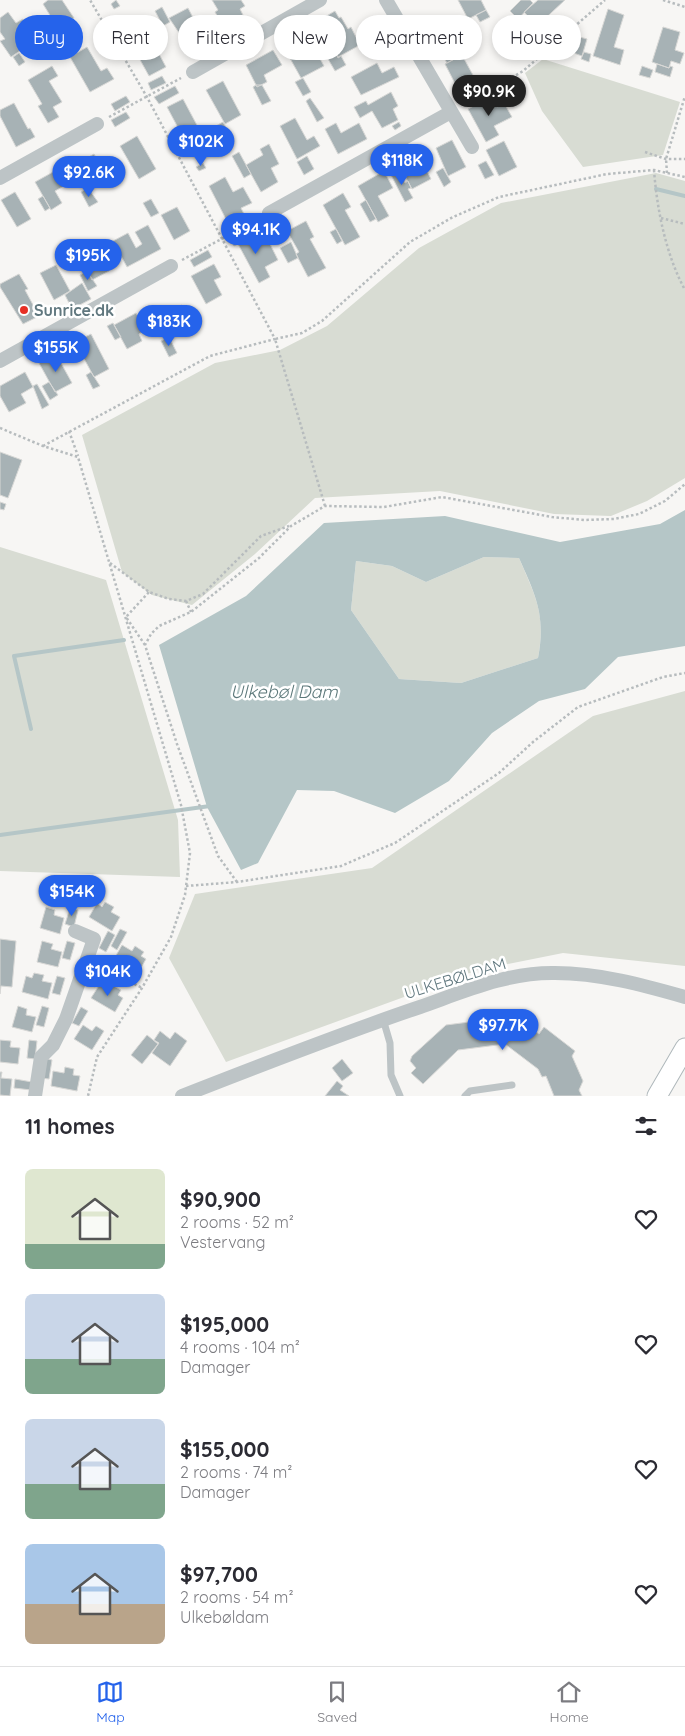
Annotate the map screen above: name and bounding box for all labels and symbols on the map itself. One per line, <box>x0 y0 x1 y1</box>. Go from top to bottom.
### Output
pin: $90.9K <box>448 74 530 117</box>
pin: $102K <box>166 124 236 167</box>
pin: $118K <box>367 144 437 186</box>
pin: $92.6K <box>48 156 130 198</box>
pin: $94.1K <box>215 212 297 255</box>
pin: $195K <box>53 238 123 281</box>
place label: Sunrice.dk <box>34 300 114 320</box>
marker: Sunrice.dk <box>18 304 30 316</box>
pin: $183K <box>134 304 204 347</box>
pin: $155K <box>21 330 91 373</box>
water label: Ulkebøl Dam <box>230 680 338 703</box>
pin: $154K <box>37 874 107 917</box>
street label: ULKEBØLDAM <box>402 953 508 1003</box>
pin: $104K <box>73 954 143 997</box>
pin: $97.7K <box>462 1008 544 1051</box>

